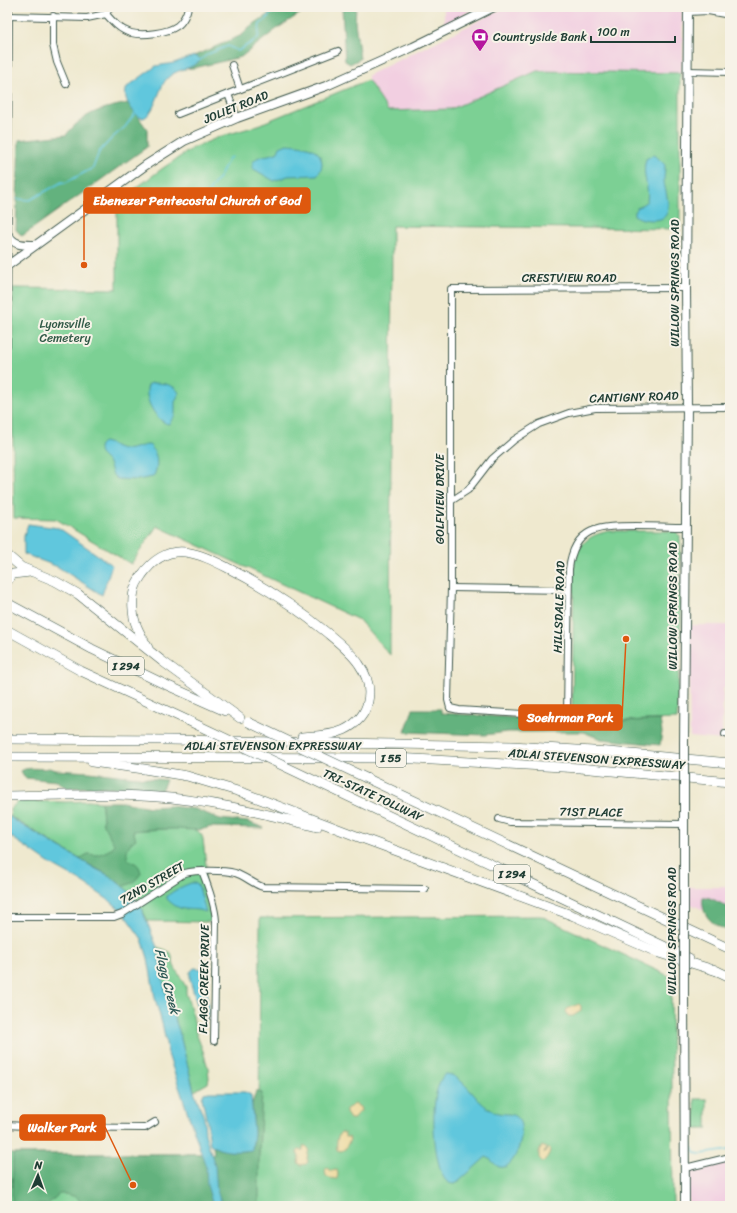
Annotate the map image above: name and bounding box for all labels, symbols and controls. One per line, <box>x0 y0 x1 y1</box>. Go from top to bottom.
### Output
scale bar <box>591 18 675 44</box>
text: 100 m <box>597 21 630 43</box>
place label: Countryside Bank <box>493 26 587 48</box>
bank icon: Countryside Bank <box>470 27 490 52</box>
street label: JOLIET ROAD <box>199 84 273 130</box>
callout: Ebenezer Pentecostal Church of God <box>84 188 310 213</box>
text: Ebenezer Pentecostal Church of God <box>93 189 302 212</box>
street label: WILLOW SPRINGS ROAD <box>664 219 686 347</box>
street label: CRESTVIEW ROAD <box>522 267 617 289</box>
park label: Lyonsville Cemetery <box>39 313 91 349</box>
street label: CANTIGNY ROAD <box>589 384 680 410</box>
street label: GOLFVIEW DRIVE <box>429 452 451 544</box>
street label: WILLOW SPRINGS ROAD <box>662 542 684 670</box>
street label: HILLSDALE ROAD <box>546 560 572 653</box>
road number: I 294 <box>108 657 144 675</box>
callout: Soehrman Park <box>519 705 622 730</box>
text: Soehrman Park <box>525 706 614 729</box>
street label: ADLAI STEVENSON EXPRESSWAY <box>183 735 362 757</box>
street label: ADLAI STEVENSON EXPRESSWAY <box>507 742 687 776</box>
road number: I 55 <box>376 749 406 767</box>
street label: TRI-STATE TOLLWAY <box>319 762 428 829</box>
street label: 71ST PLACE <box>559 800 624 824</box>
street label: 72ND STREET <box>115 855 190 911</box>
road number: I 294 <box>494 865 530 883</box>
street label: WILLOW SPRINGS ROAD <box>661 867 683 995</box>
street label: FLAGG CREEK DRIVE <box>192 923 216 1034</box>
water label: Flagg Creek <box>148 946 187 1018</box>
callout: Walker Park <box>20 1115 105 1140</box>
text: Walker Park <box>27 1116 98 1139</box>
north arrow <box>18 1155 58 1195</box>
text: N <box>33 1156 43 1175</box>

